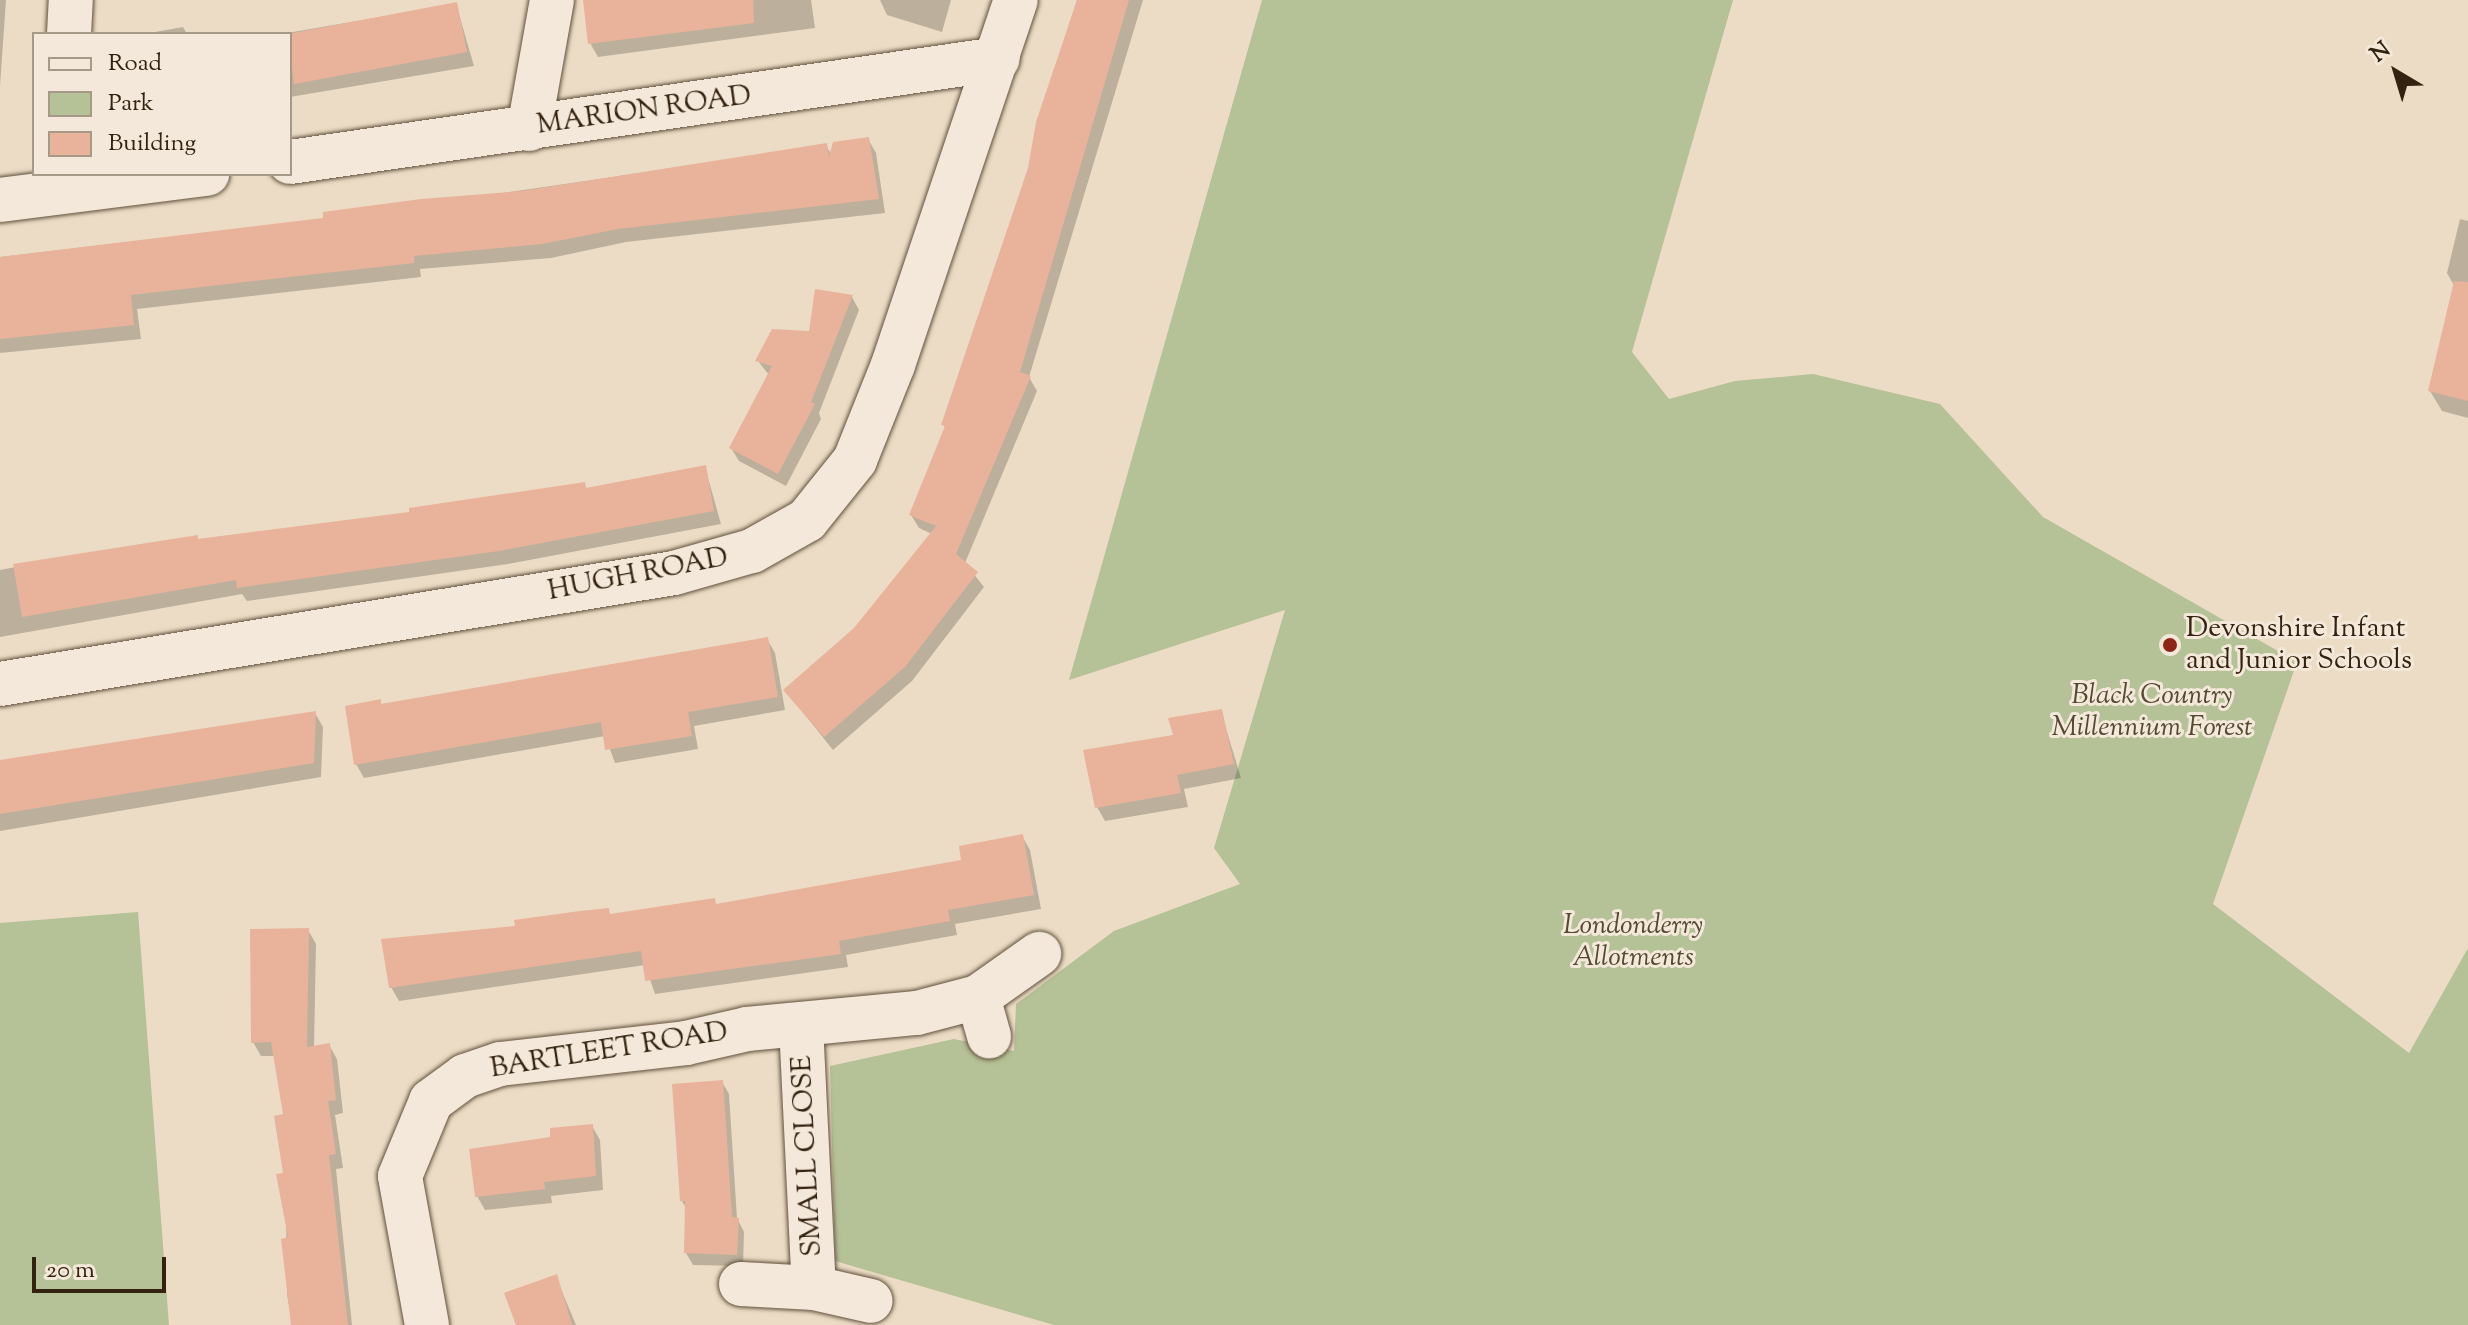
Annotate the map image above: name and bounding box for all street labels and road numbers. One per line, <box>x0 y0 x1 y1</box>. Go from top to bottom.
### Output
street label: MARION ROAD <box>535 79 753 143</box>
street label: HUGH ROAD <box>545 541 731 609</box>
street label: BARTLEET ROAD <box>488 1016 730 1086</box>
street label: SMALL CLOSE <box>786 1055 830 1257</box>

